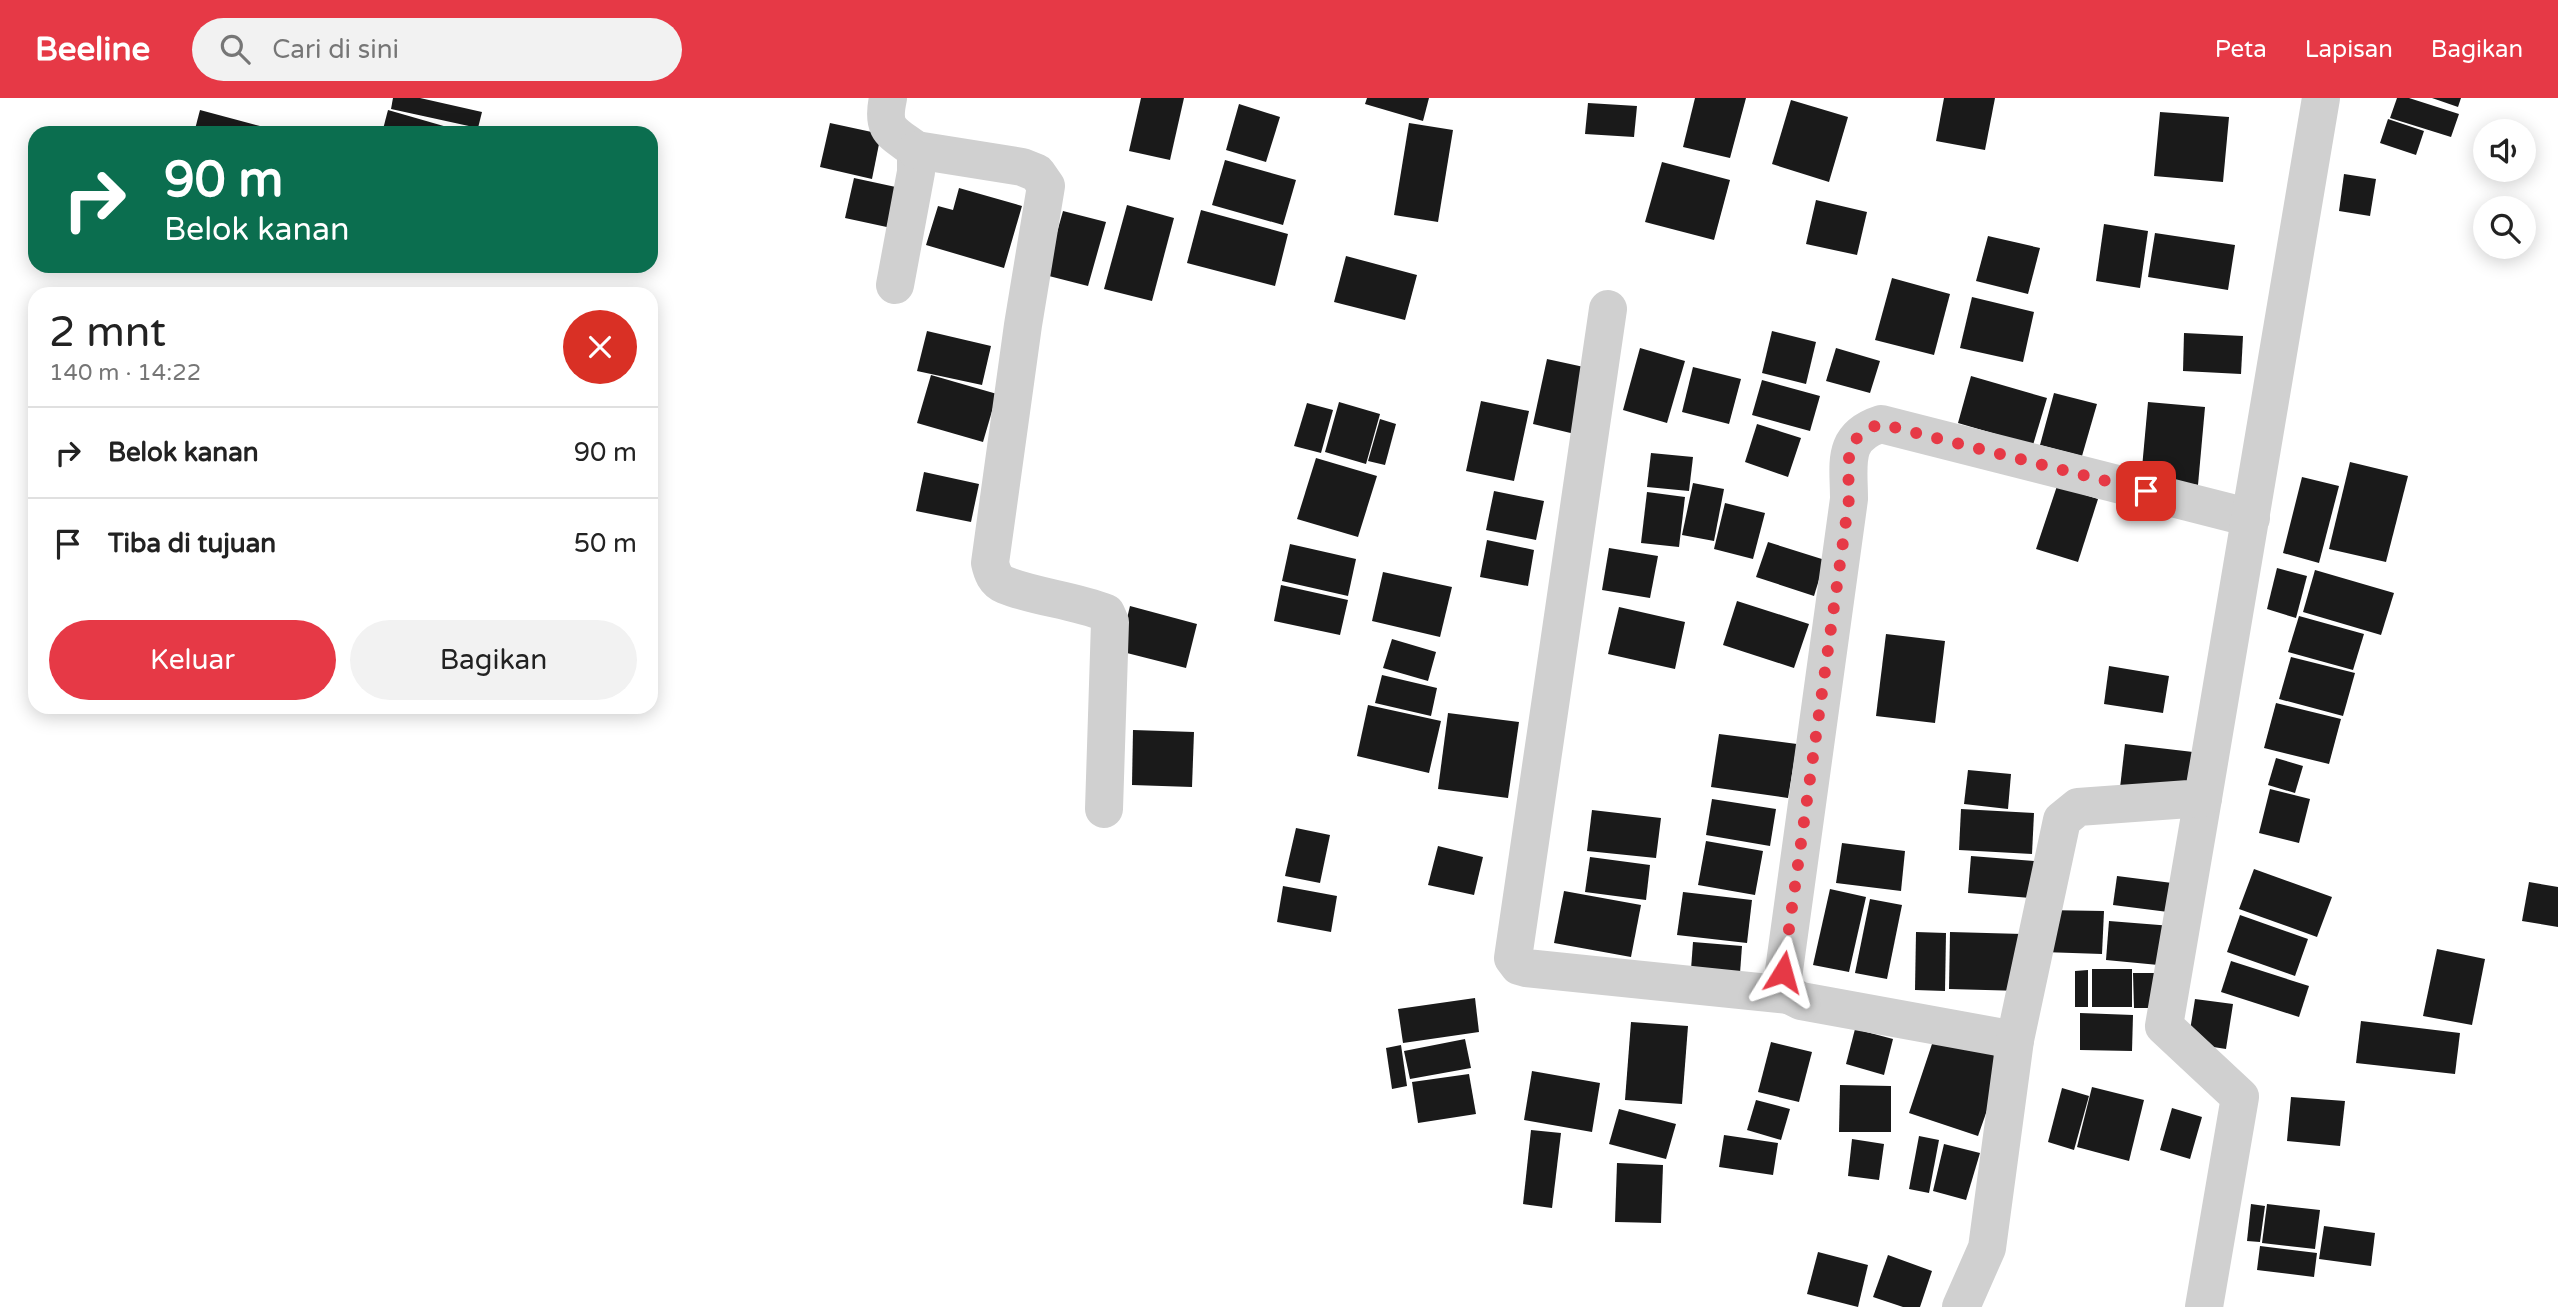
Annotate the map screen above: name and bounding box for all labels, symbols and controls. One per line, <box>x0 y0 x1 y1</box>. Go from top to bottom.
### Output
search box <box>192 18 682 81</box>
text: Beeline <box>35 30 150 69</box>
icon: search <box>216 30 254 68</box>
text: Cari di sini <box>272 34 399 65</box>
text: Peta <box>2215 35 2267 64</box>
text: Lapisan <box>2305 35 2393 64</box>
text: Bagikan <box>2431 35 2523 64</box>
map controls <box>2473 119 2536 259</box>
button: sound <box>2473 119 2536 182</box>
text: 90 m <box>164 151 283 210</box>
icon: right <box>49 154 140 245</box>
button: search <box>2473 196 2536 259</box>
text: Belok kanan <box>164 211 349 249</box>
text: 2 mnt <box>49 307 166 358</box>
button: close <box>563 310 637 384</box>
text: 140 m · 14:22 <box>49 359 201 387</box>
icon: right <box>49 434 87 472</box>
text: Belok kanan <box>108 437 259 468</box>
text: 90 m <box>574 437 637 468</box>
pin <box>2116 461 2176 521</box>
icon: arrive <box>2127 472 2165 510</box>
icon: arrive <box>49 525 87 563</box>
text: Tiba di tujuan <box>108 528 276 559</box>
text: 50 m <box>574 528 637 559</box>
button: Keluar <box>49 620 336 700</box>
button: Bagikan <box>350 620 637 700</box>
position arrow <box>1746 935 1820 1009</box>

